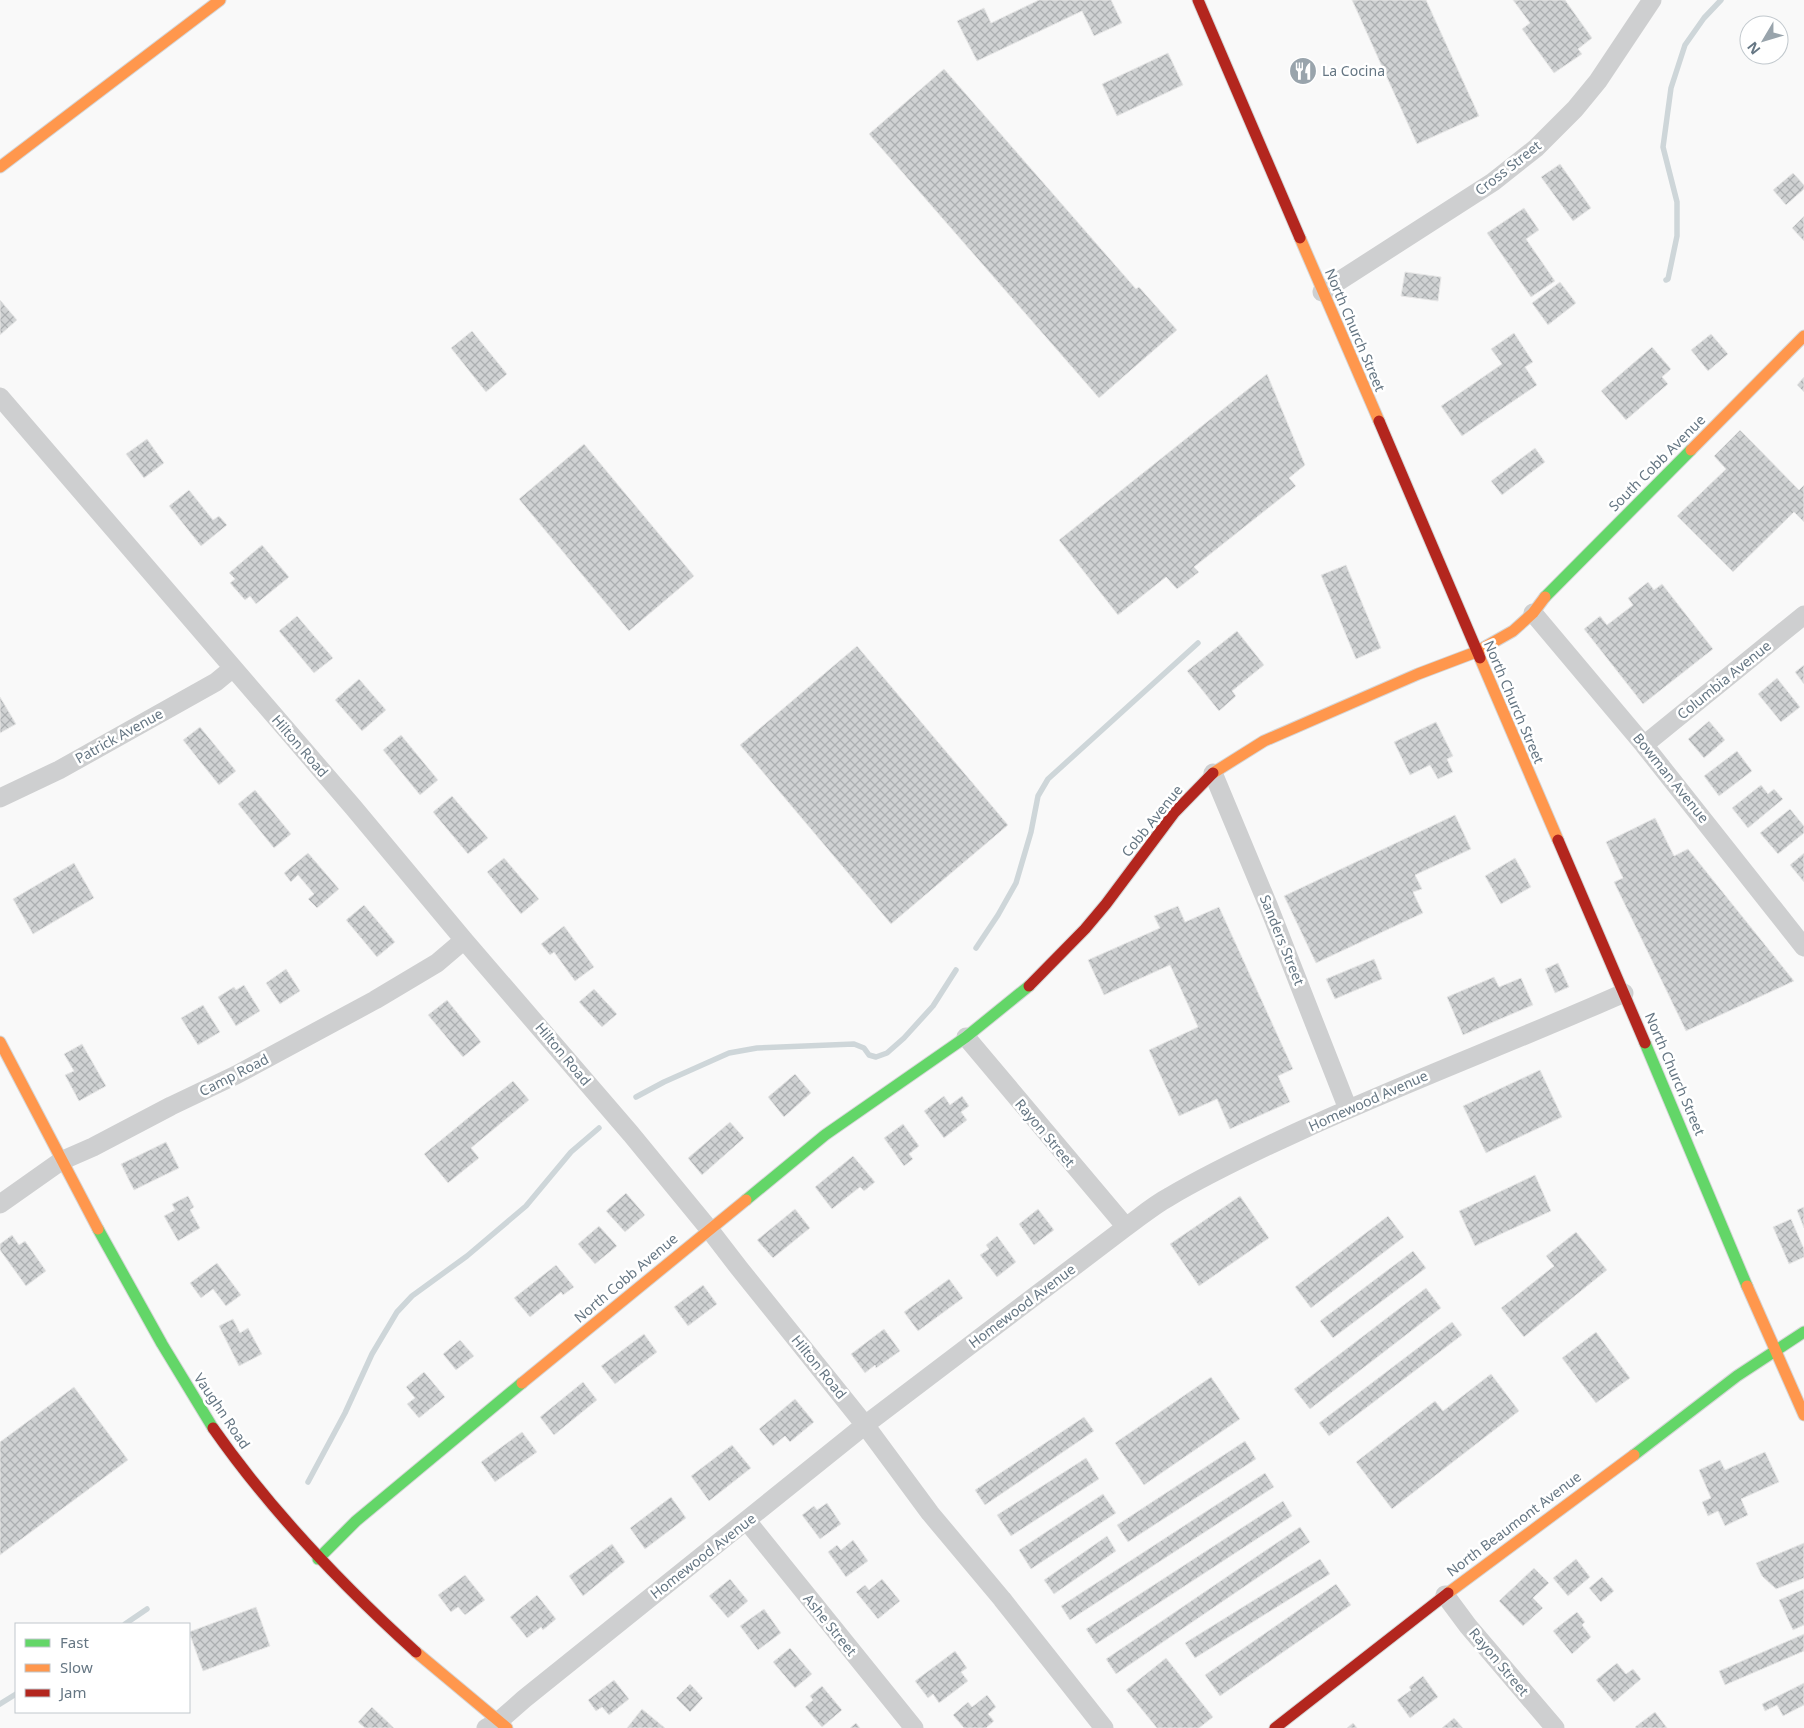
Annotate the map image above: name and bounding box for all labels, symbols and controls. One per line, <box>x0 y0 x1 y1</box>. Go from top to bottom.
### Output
north arrow <box>1739 15 1789 65</box>
text: N <box>1742 38 1764 59</box>
restaurant icon: La Cocina <box>1288 56 1318 86</box>
place label: La Cocina <box>1322 61 1385 80</box>
street label: Cross Street <box>1471 136 1545 199</box>
street label: North Church Street <box>1321 265 1390 394</box>
street label: South Cobb Avenue <box>1604 410 1709 515</box>
street label: Columbia Avenue <box>1673 636 1775 723</box>
street label: North Church Street <box>1480 637 1549 766</box>
street label: Patrick Avenue <box>71 704 166 768</box>
street label: Hilton Road <box>268 710 333 781</box>
street label: Bowman Avenue <box>1629 729 1714 827</box>
street label: Cobb Avenue <box>1117 781 1187 861</box>
street label: Sanders Street <box>1256 892 1309 988</box>
street label: North Church Street <box>1641 1009 1710 1138</box>
street label: Hilton Road <box>531 1018 595 1089</box>
street label: Camp Road <box>196 1049 272 1100</box>
street label: Homewood Avenue <box>1305 1066 1431 1135</box>
street label: Rayon Street <box>1011 1095 1080 1171</box>
street label: North Cobb Avenue <box>570 1229 681 1327</box>
street label: Homewood Avenue <box>965 1259 1079 1352</box>
street label: Hilton Road <box>788 1331 851 1403</box>
street label: Vaughn Road <box>190 1369 255 1452</box>
street label: North Beaumont Avenue <box>1443 1467 1585 1580</box>
street label: Homewood Avenue <box>646 1508 759 1603</box>
street label: Ashe Street <box>799 1590 861 1660</box>
legend <box>15 1623 190 1713</box>
street label: Rayon Street <box>1465 1624 1534 1700</box>
text: Fast <box>60 1632 89 1652</box>
text: Slow <box>60 1657 93 1677</box>
text: Jam <box>58 1682 87 1702</box>

